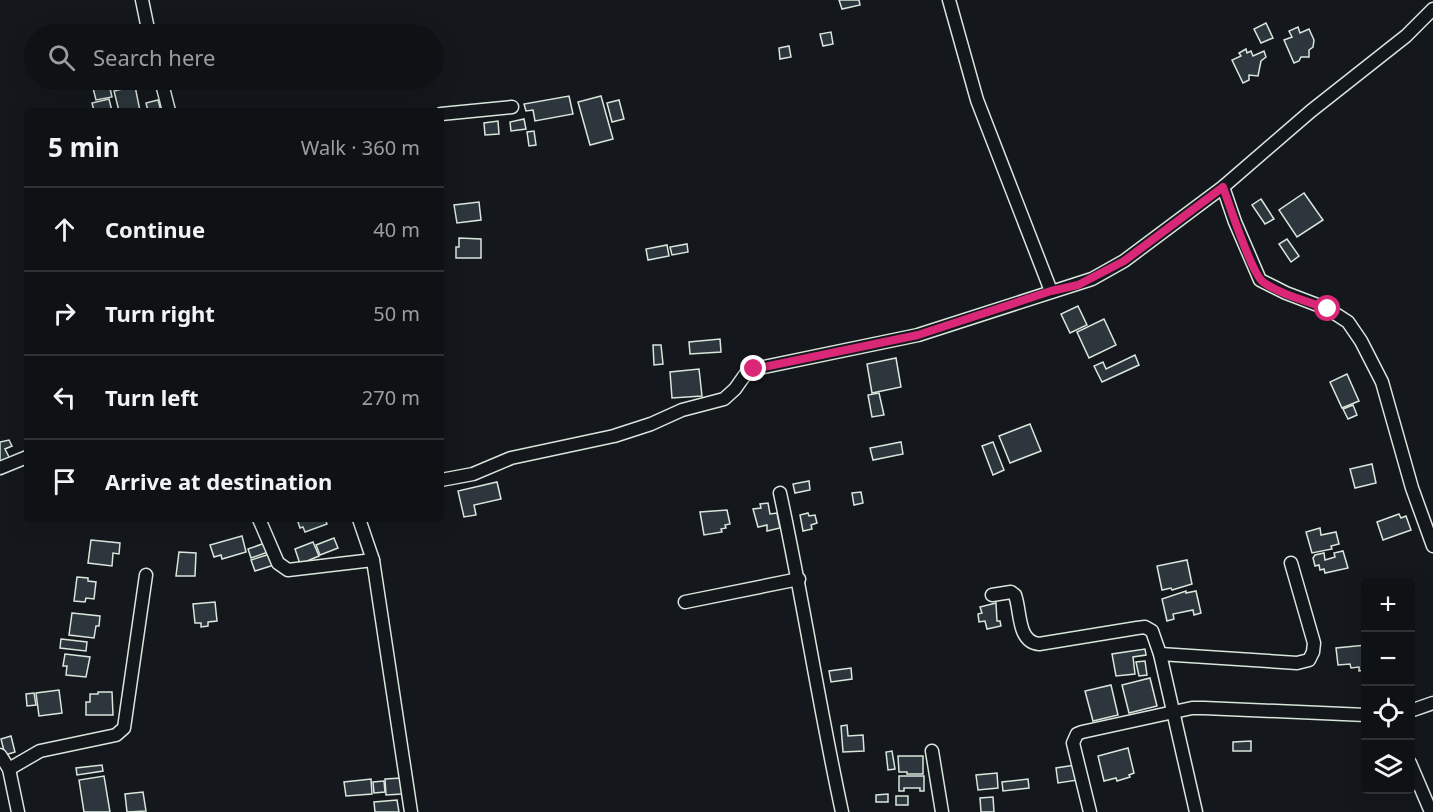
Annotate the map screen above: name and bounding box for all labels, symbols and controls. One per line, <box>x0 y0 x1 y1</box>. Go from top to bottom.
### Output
search box <box>24 24 444 90</box>
icon: search <box>45 41 78 74</box>
text: Search here <box>93 42 215 72</box>
text: 5 min <box>48 129 120 165</box>
text: Walk · 360 m <box>301 134 420 161</box>
icon: ahead <box>48 213 81 246</box>
text: Continue <box>105 214 205 244</box>
text: 40 m <box>373 216 420 243</box>
route start <box>1314 295 1340 321</box>
icon: right <box>48 297 81 330</box>
text: Turn right <box>105 298 215 328</box>
text: 50 m <box>373 300 420 327</box>
route end <box>740 355 766 381</box>
icon: left <box>48 381 81 414</box>
text: Turn left <box>105 382 199 412</box>
text: 270 m <box>362 384 420 411</box>
icon: arrive <box>48 465 81 498</box>
text: Arrive at destination <box>105 466 332 496</box>
map controls <box>1361 578 1415 794</box>
button: + <box>1361 578 1415 632</box>
button: − <box>1361 632 1415 686</box>
button: locate <box>1361 686 1415 740</box>
button: layers <box>1361 740 1415 794</box>

